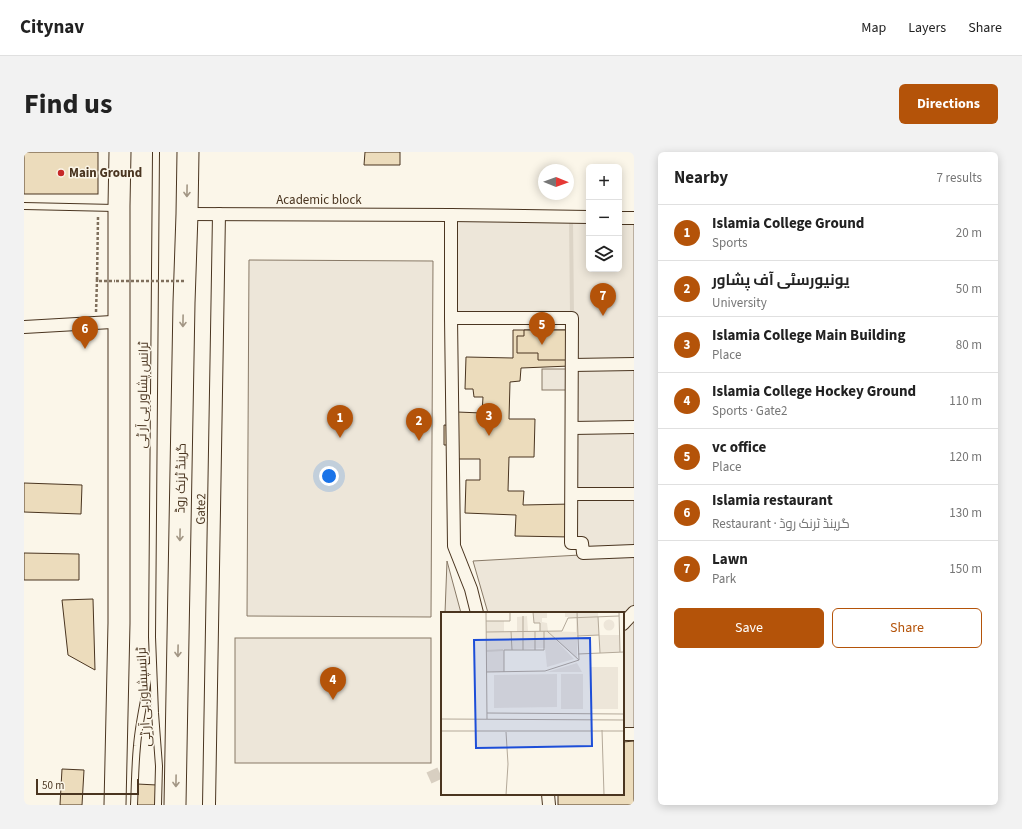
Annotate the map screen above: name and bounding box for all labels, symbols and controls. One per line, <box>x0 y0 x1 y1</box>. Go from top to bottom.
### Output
text: Citynav <box>20 14 84 41</box>
text: Map <box>861 18 886 38</box>
text: Layers <box>908 18 946 38</box>
text: Share <box>968 18 1002 38</box>
text: Find us <box>24 84 112 124</box>
button: Directions <box>899 84 998 124</box>
place label: Main Ground <box>69 164 142 182</box>
north arrow <box>538 164 574 200</box>
map controls <box>586 164 622 272</box>
button: + <box>586 164 622 200</box>
text: Nearby <box>674 166 728 190</box>
marker: Main Ground <box>56 168 66 178</box>
text: 7 results <box>937 169 982 187</box>
one-way arrow <box>183 184 191 197</box>
street label: Academic block <box>276 191 362 209</box>
button: − <box>586 200 622 236</box>
text: Islamia College Ground <box>712 213 864 234</box>
text: 1 <box>684 224 690 242</box>
text: 20 m <box>956 224 982 242</box>
text: Sports <box>712 234 747 252</box>
button: layers <box>586 236 622 272</box>
text: یونیورسٹی آف پشاور <box>712 270 849 291</box>
text: 2 <box>684 280 690 298</box>
text: 50 m <box>956 280 982 298</box>
pin: 7 <box>590 283 616 316</box>
text: University <box>712 294 767 312</box>
pin: 5 <box>529 312 555 345</box>
one-way arrow <box>180 314 187 327</box>
pin: 6 <box>72 316 98 349</box>
text: Islamia College Main Building <box>712 325 905 346</box>
text: 3 <box>684 336 690 354</box>
text: 80 m <box>956 336 982 354</box>
street label: ٹرانس پشاور بی آر ٹی <box>133 341 153 449</box>
text: Place <box>712 346 741 364</box>
text: Islamia College Hockey Ground <box>712 381 916 402</box>
text: 4 <box>684 392 690 410</box>
text: 110 m <box>949 392 982 410</box>
text: Sports · Gate2 <box>712 402 787 420</box>
pin: 3 <box>476 403 502 436</box>
pin: 1 <box>327 405 353 438</box>
pin: 2 <box>406 408 432 441</box>
text: vc office <box>712 437 766 458</box>
street label: گرینڈ ٹرنک روڈ <box>171 443 191 513</box>
text: 5 <box>684 448 690 466</box>
text: 120 m <box>949 448 982 466</box>
text: Place <box>712 458 741 476</box>
your location <box>319 466 339 486</box>
text: Islamia restaurant <box>712 490 833 511</box>
street label: Gate2 <box>192 493 210 525</box>
text: 6 <box>684 504 690 522</box>
text: 130 m <box>949 504 982 522</box>
text: Restaurant · گرینڈ ٹرنک روڈ <box>712 515 850 533</box>
one-way arrow <box>176 528 184 541</box>
text: Lawn <box>712 549 748 570</box>
text: 7 <box>684 560 690 578</box>
text: 150 m <box>949 560 982 578</box>
text: Park <box>712 570 736 588</box>
button: Save <box>674 608 824 648</box>
button: Share <box>832 608 982 648</box>
inset map <box>441 612 624 795</box>
one-way arrow <box>174 644 182 657</box>
street label: ٹرانسپشاور بی آر ٹی <box>132 646 156 747</box>
pin: 4 <box>320 667 346 700</box>
one-way arrow <box>172 774 180 787</box>
scale bar <box>36 777 139 796</box>
text: 50 m <box>42 778 64 793</box>

